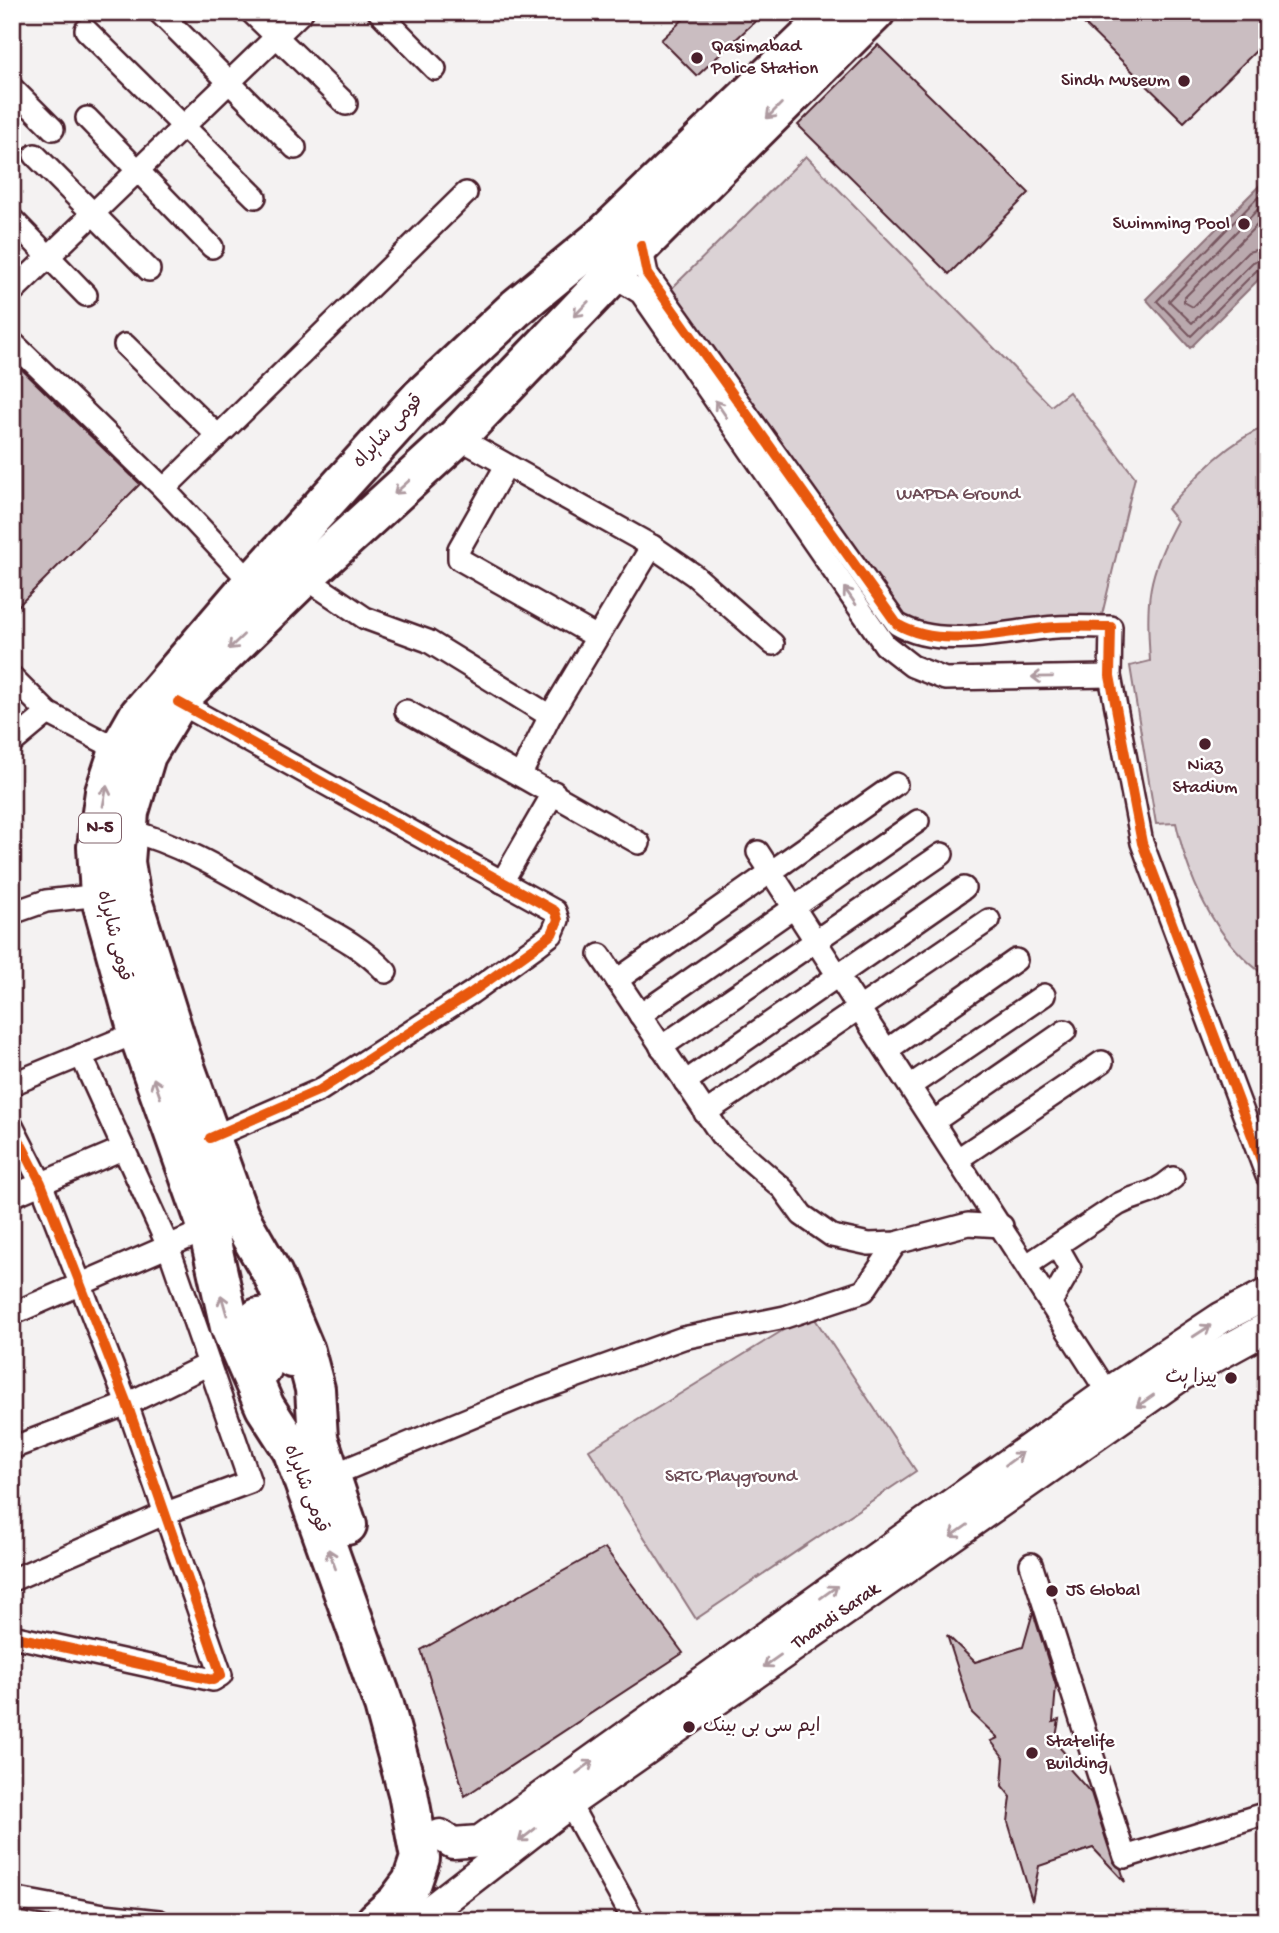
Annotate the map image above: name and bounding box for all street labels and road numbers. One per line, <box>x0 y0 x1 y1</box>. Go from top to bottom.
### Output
street label: قومی شاہراہ <box>349 390 429 474</box>
road number: N-5 <box>79 814 121 842</box>
street label: قومی شاہراہ <box>91 888 135 984</box>
street label: قومی شاہراہ <box>278 1442 332 1536</box>
street label: Thandi Sarak <box>787 1577 886 1656</box>

